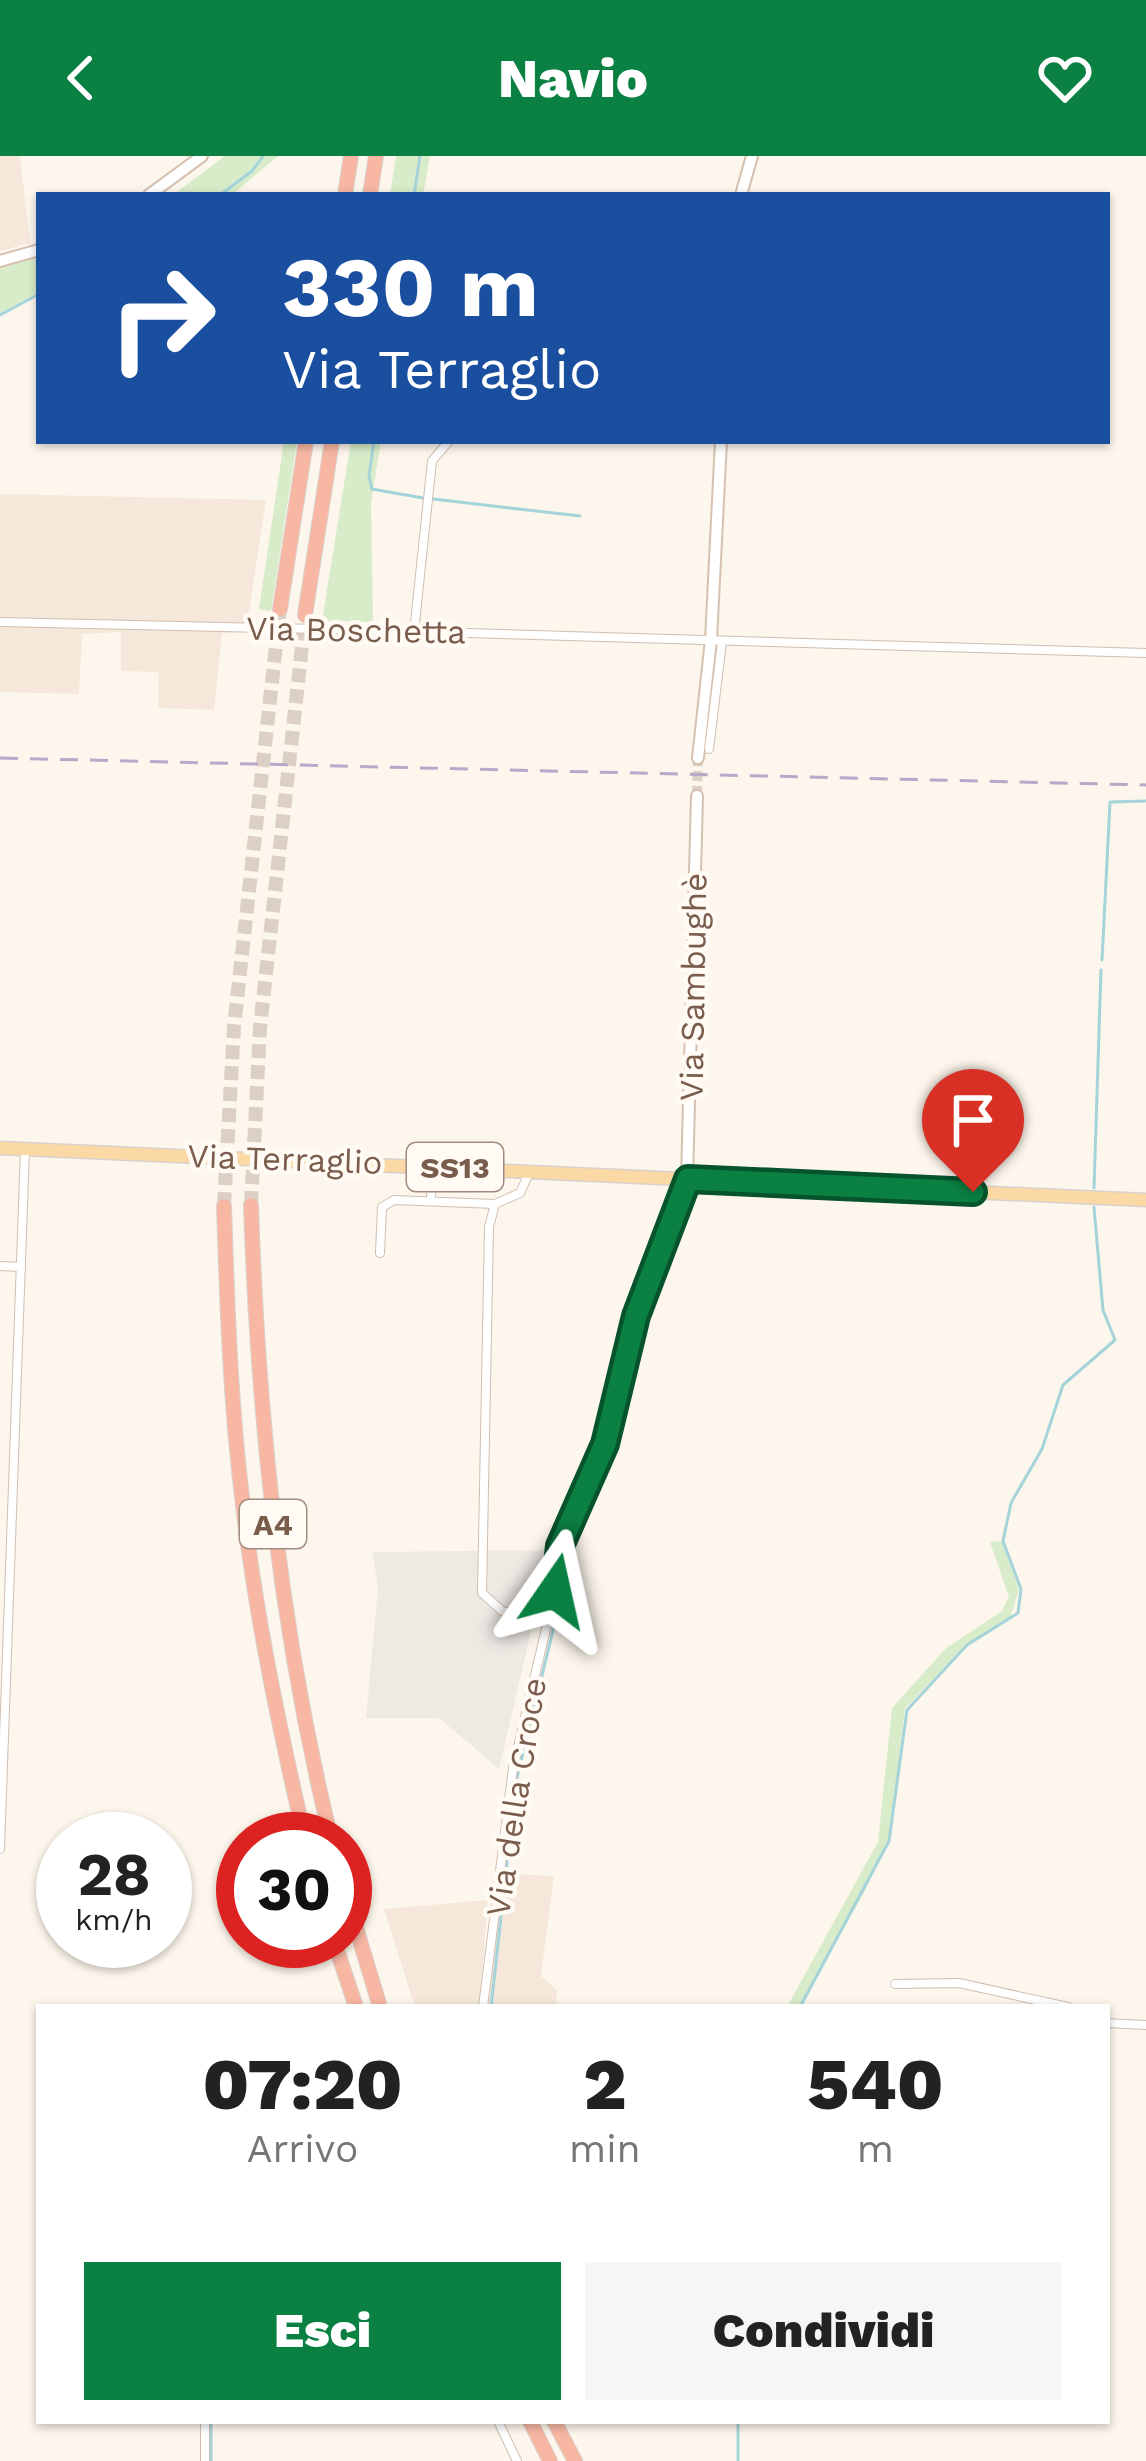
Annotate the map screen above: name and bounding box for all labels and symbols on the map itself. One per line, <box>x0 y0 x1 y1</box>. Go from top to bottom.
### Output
street label: Via Boschetta <box>246 609 466 651</box>
street label: Via Sambughè <box>672 872 714 1102</box>
pin <box>922 1069 1024 1192</box>
street label: Via Terraglio <box>187 1136 383 1182</box>
road number: SS13 <box>407 1143 503 1191</box>
road number: A4 <box>240 1500 306 1548</box>
position arrow <box>492 1528 618 1654</box>
street label: Via della Croce <box>478 1675 554 1919</box>
speed limit sign: 30 <box>216 1812 372 1968</box>

